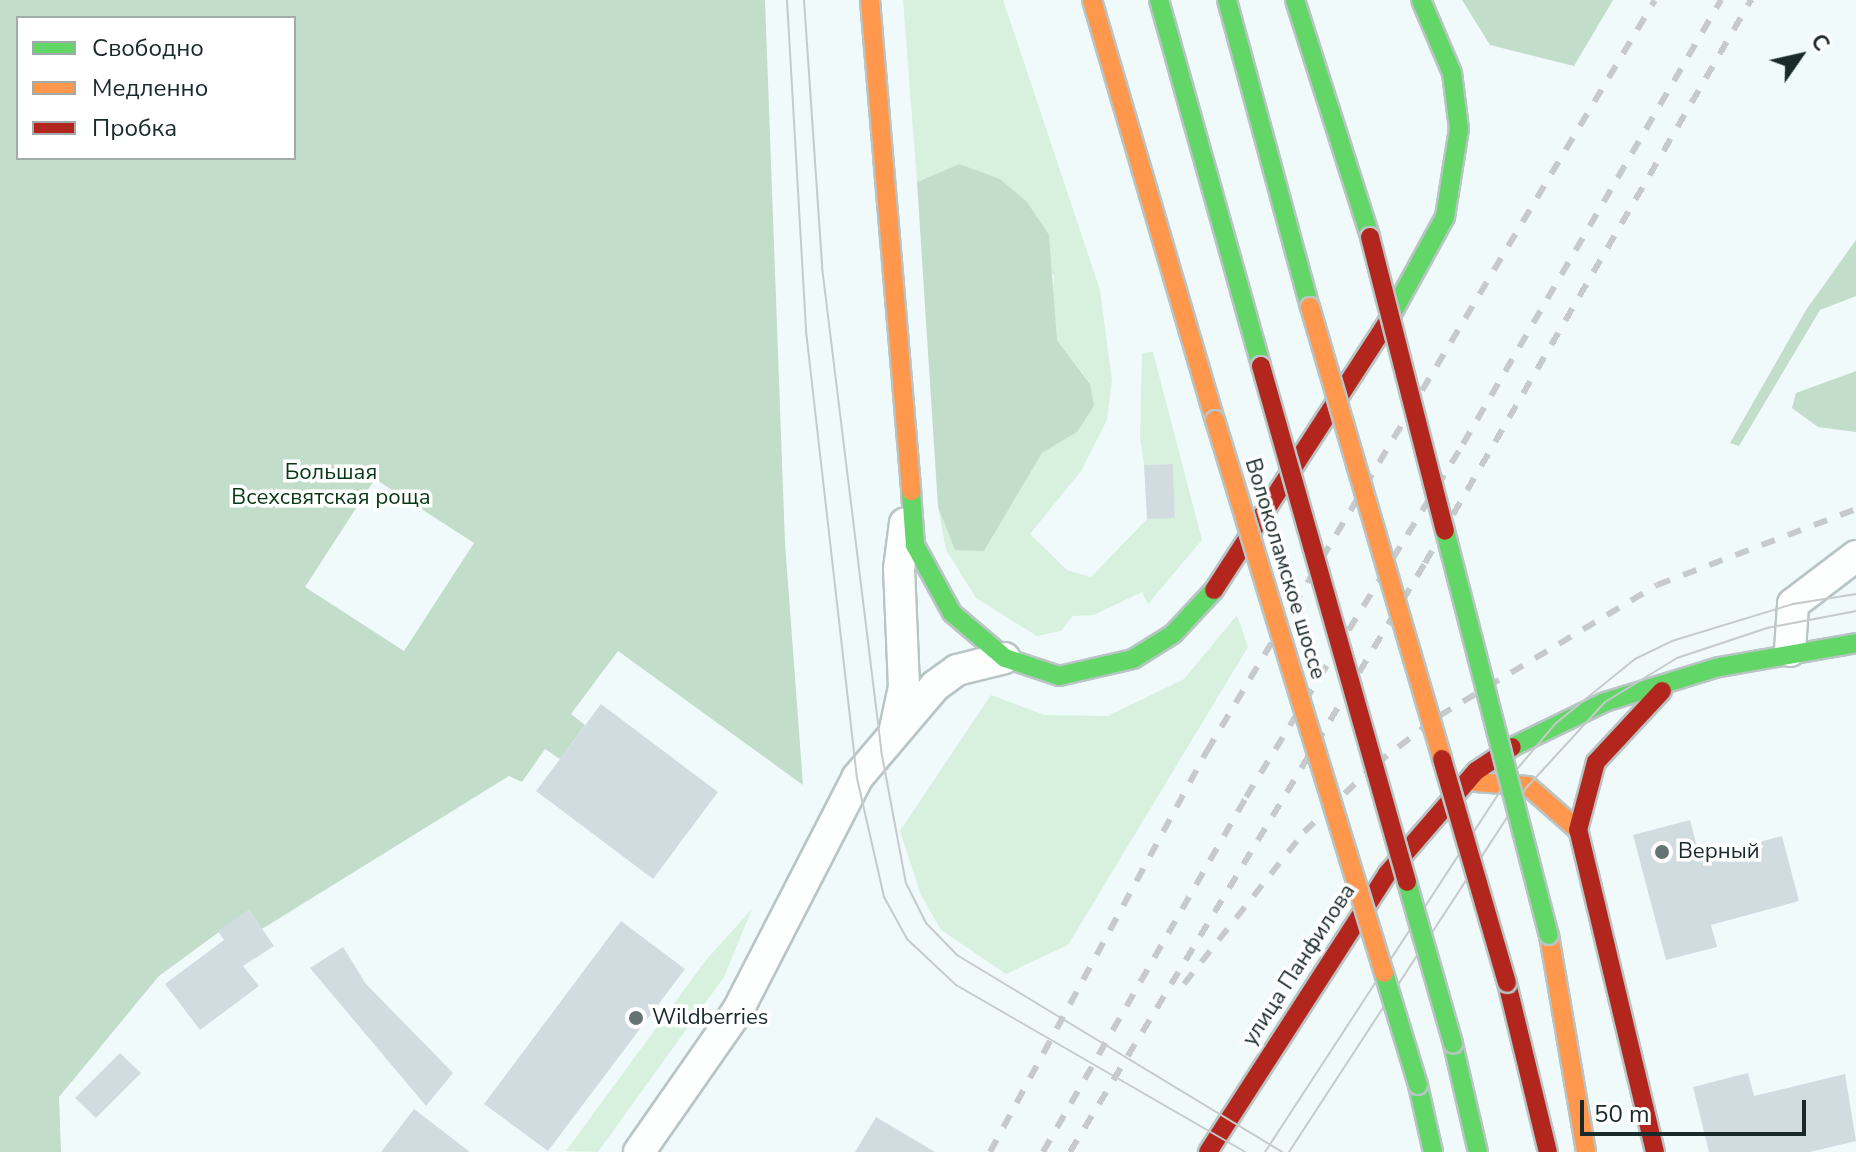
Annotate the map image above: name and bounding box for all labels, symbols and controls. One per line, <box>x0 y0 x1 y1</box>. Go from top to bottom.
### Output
legend <box>16 16 296 160</box>
north arrow <box>1760 16 1840 96</box>
text: С <box>1803 28 1837 57</box>
text: Свободно <box>92 32 204 64</box>
text: Медленно <box>92 72 208 104</box>
text: Пробка <box>92 112 177 144</box>
street label: Волоколамское шоссе <box>1239 455 1331 683</box>
park label: Большая Всехсвятская роща <box>231 459 431 510</box>
place label: Верный <box>1678 839 1760 865</box>
marker: Верный <box>1653 843 1671 861</box>
street label: улица Панфилова <box>1237 879 1361 1051</box>
place label: Wildberries <box>652 1005 768 1031</box>
marker: Wildberries <box>627 1009 645 1027</box>
scale bar <box>1584 1084 1810 1134</box>
text: 50 m <box>1594 1098 1650 1130</box>

